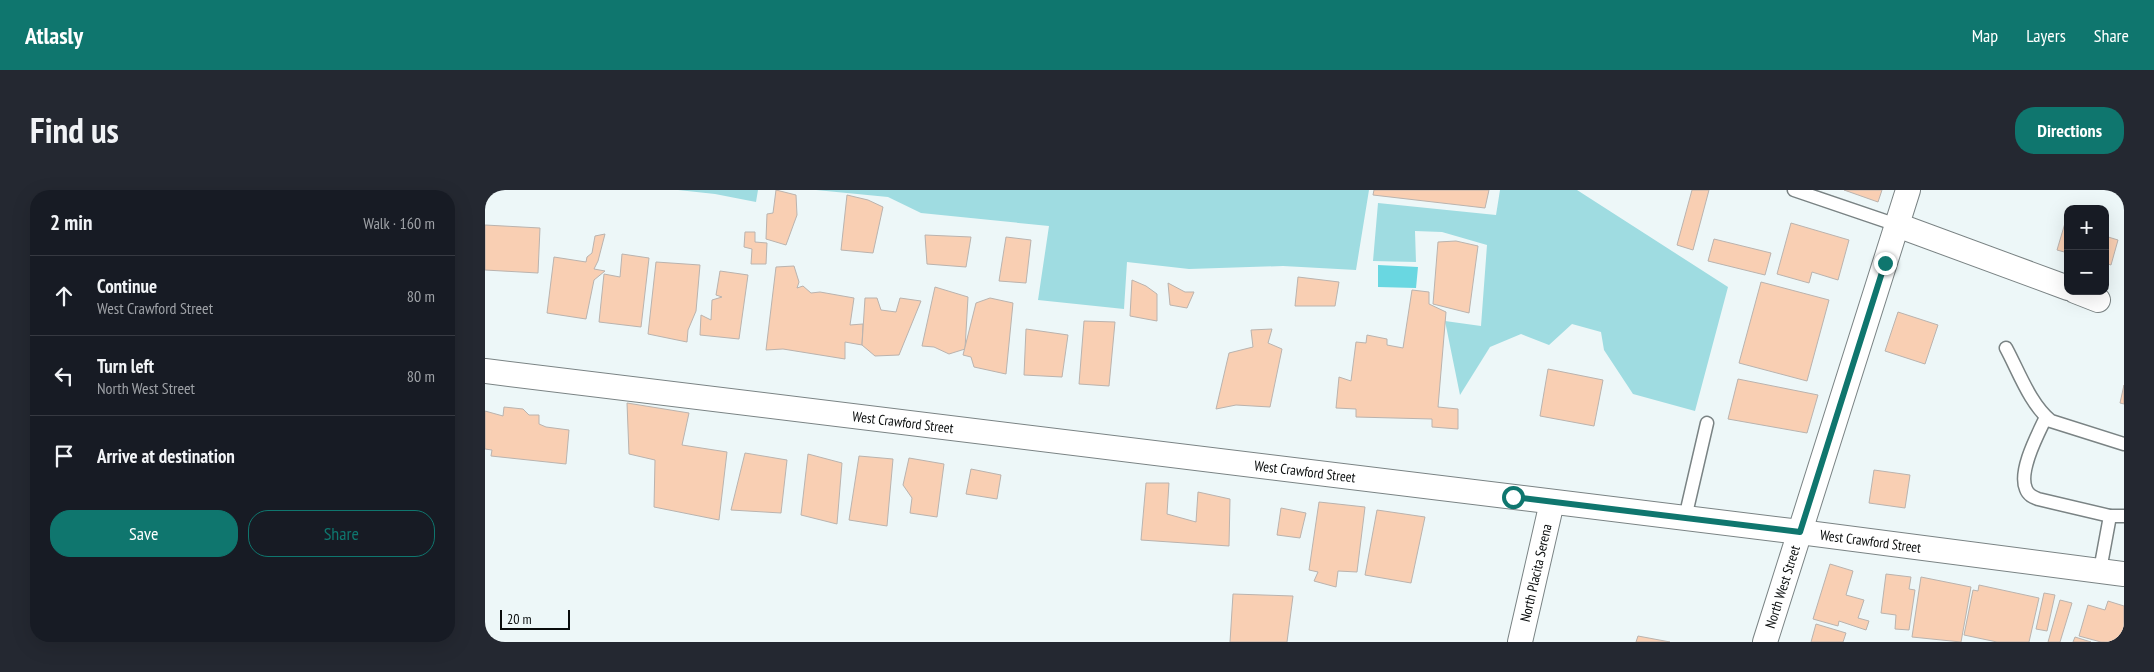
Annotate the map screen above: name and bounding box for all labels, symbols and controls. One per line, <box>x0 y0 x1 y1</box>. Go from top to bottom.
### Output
text: Atlasly <box>25 20 83 51</box>
text: Map <box>1972 24 1998 47</box>
text: Layers <box>2026 24 2066 47</box>
text: Share <box>2094 24 2129 47</box>
text: Find us <box>30 107 119 153</box>
button: Directions <box>2015 107 2124 154</box>
map controls <box>2064 205 2109 295</box>
button: + <box>2064 205 2109 250</box>
text: 2 min <box>50 209 92 236</box>
text: Walk · 160 m <box>363 213 435 233</box>
button: − <box>2064 250 2109 295</box>
route end <box>1874 252 1897 275</box>
text: Continue <box>97 274 157 298</box>
icon: ahead <box>50 282 78 310</box>
text: 80 m <box>407 286 435 306</box>
text: West Crawford Street <box>97 298 213 318</box>
text: Turn left <box>97 354 154 378</box>
icon: left <box>50 362 78 390</box>
text: 80 m <box>407 366 435 386</box>
text: North West Street <box>97 378 195 398</box>
street label: West Crawford Street <box>851 407 955 437</box>
icon: arrive <box>50 442 78 470</box>
text: Arrive at destination <box>97 444 235 468</box>
street label: West Crawford Street <box>1253 456 1357 487</box>
route start <box>1502 486 1525 509</box>
button: Save <box>50 510 238 557</box>
button: Share <box>248 510 435 557</box>
street label: North Placita Serena <box>1516 522 1556 623</box>
street label: West Crawford Street <box>1819 526 1922 557</box>
street label: North West Street <box>1761 543 1804 630</box>
scale bar <box>500 607 570 630</box>
text: 20 m <box>507 610 532 628</box>

